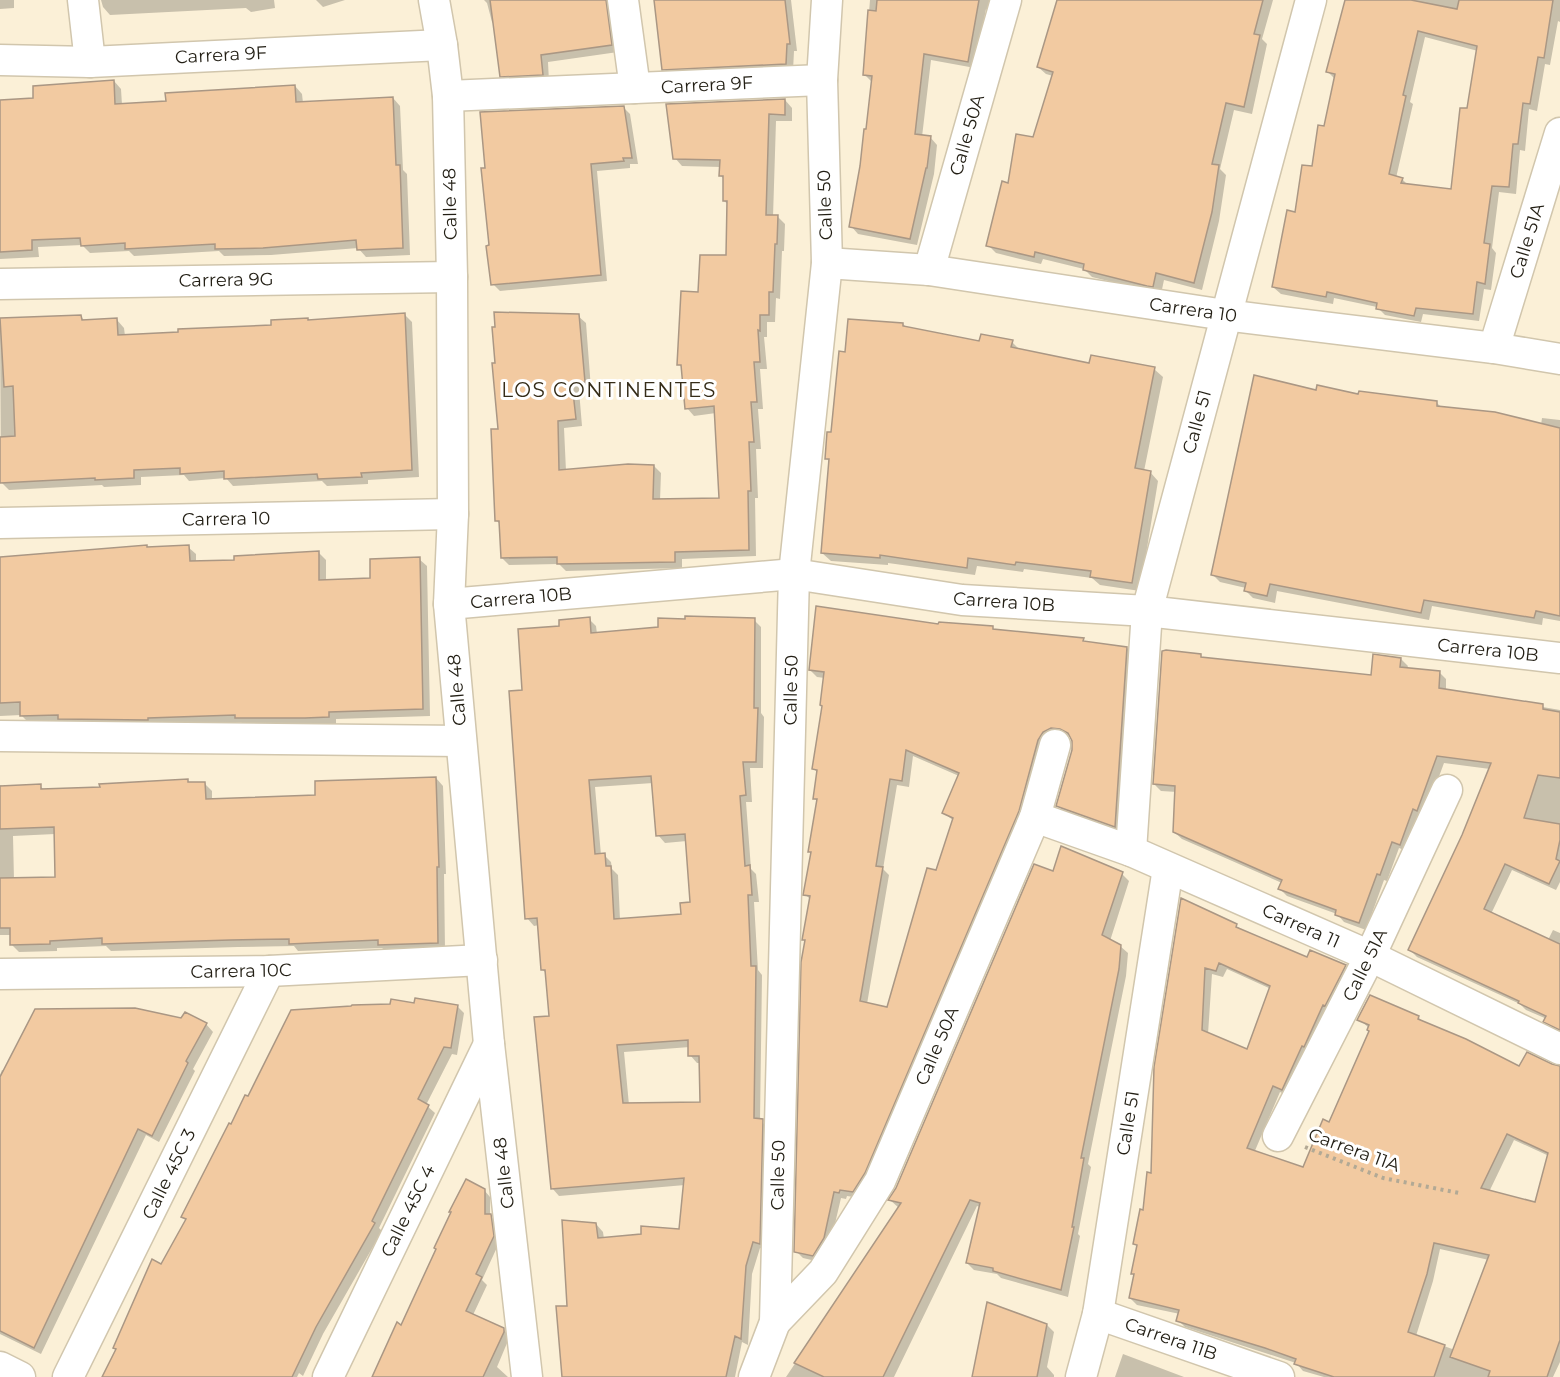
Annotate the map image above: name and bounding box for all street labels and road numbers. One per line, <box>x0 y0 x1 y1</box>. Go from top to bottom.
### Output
street label: Carrera 9F <box>174 42 268 68</box>
street label: Carrera 9F <box>660 72 754 98</box>
street label: Calle 50A <box>945 92 989 178</box>
street label: Calle 48 <box>438 168 462 240</box>
street label: Calle 50 <box>813 169 837 241</box>
street label: Calle 51A <box>1505 200 1549 282</box>
street label: Carrera 9G <box>178 268 274 292</box>
street label: Carrera 10 <box>1148 293 1238 327</box>
street label: Calle 51 <box>1178 388 1216 456</box>
street label: Carrera 10 <box>182 507 270 531</box>
street label: Carrera 10B <box>469 583 573 613</box>
street label: Carrera 10B <box>952 587 1056 617</box>
street label: Carrera 10B <box>1436 634 1540 666</box>
street label: Calle 48 <box>443 653 471 727</box>
street label: Calle 50 <box>779 655 803 725</box>
street label: Carrera 11 <box>1259 899 1343 953</box>
street label: Calle 51A <box>1338 925 1392 1005</box>
street label: Carrera 10C <box>190 959 292 983</box>
street label: Calle 50A <box>911 1003 963 1089</box>
street label: Calle 51 <box>1112 1089 1144 1157</box>
street label: Carrera 11A <box>1305 1123 1403 1177</box>
street label: Calle 45C 3 <box>138 1125 200 1223</box>
street label: Calle 48 <box>489 1136 519 1210</box>
street label: Calle 50 <box>766 1140 790 1210</box>
street label: Calle 45C 4 <box>376 1161 440 1261</box>
street label: Carrera 11B <box>1122 1313 1220 1365</box>

